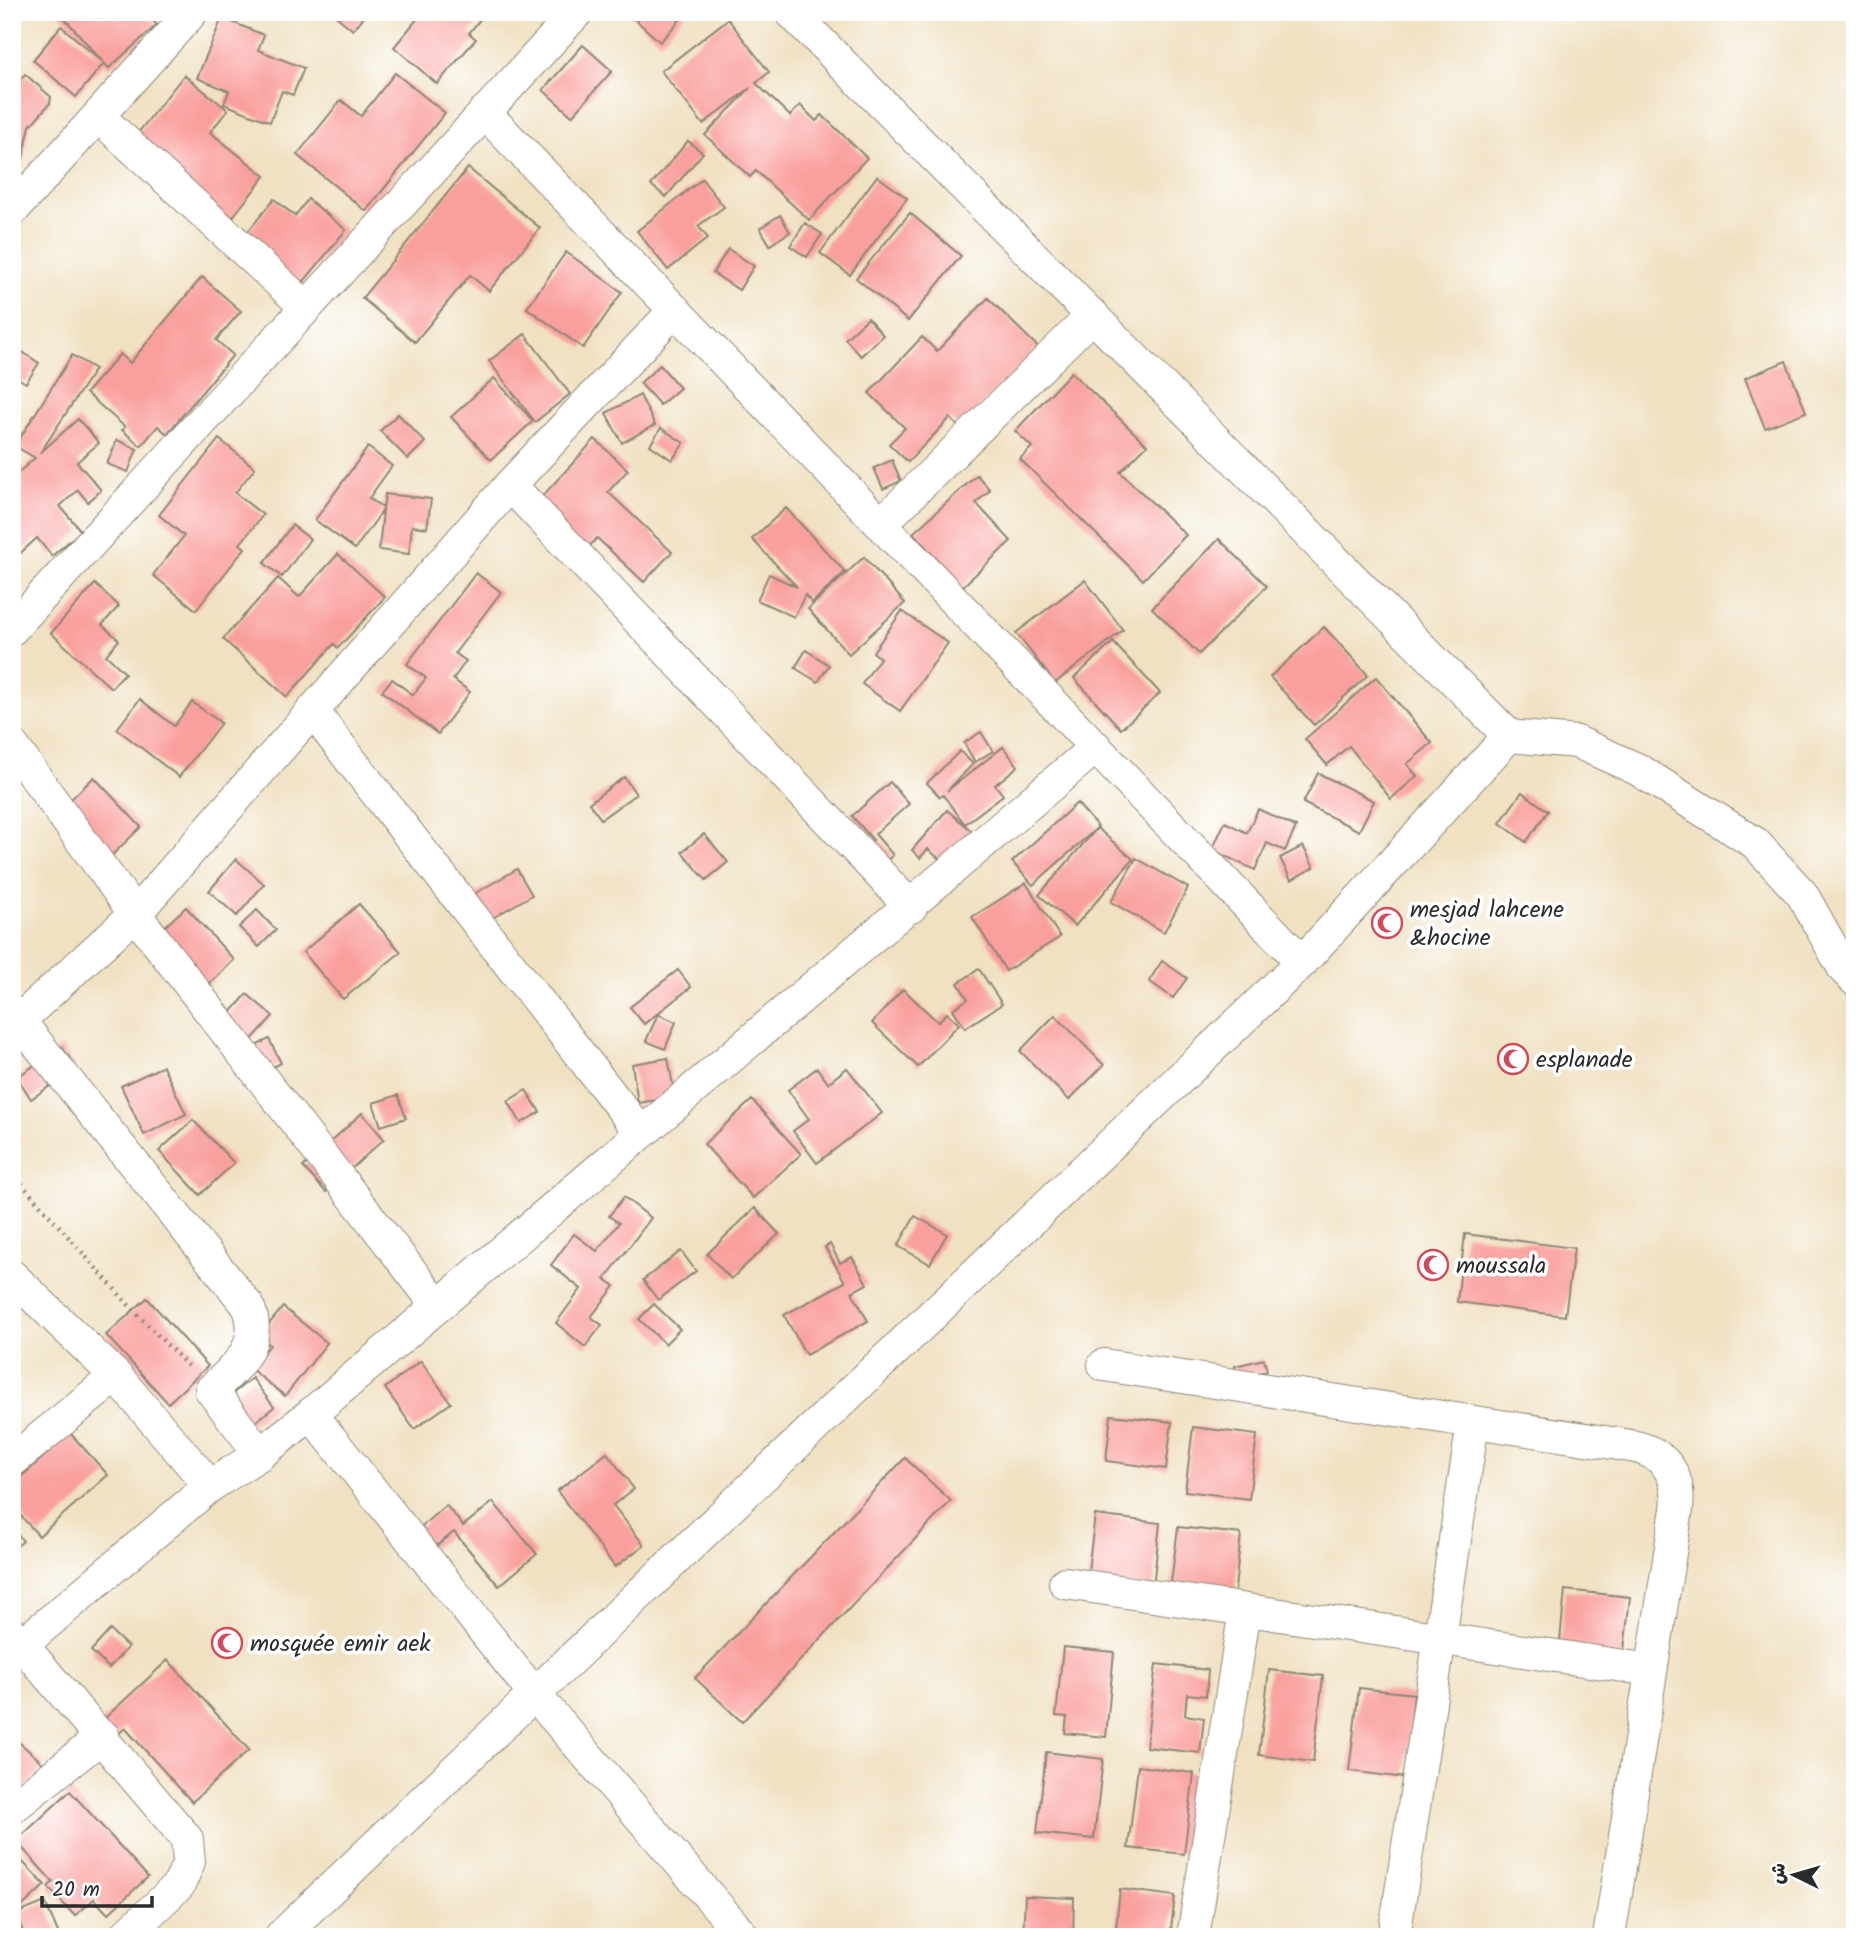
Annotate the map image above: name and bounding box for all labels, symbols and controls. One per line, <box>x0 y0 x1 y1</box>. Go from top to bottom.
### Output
place label: mesjad lahcene &hocine <box>1410 891 1564 958</box>
mosque icon: mesjad lahcene &hocine <box>1370 906 1404 940</box>
place label: esplanade <box>1536 1041 1633 1080</box>
mosque icon: esplanade <box>1496 1042 1530 1076</box>
place label: moussala <box>1456 1247 1546 1286</box>
mosque icon: moussala <box>1416 1248 1450 1282</box>
place label: mosquée emir aek <box>250 1625 431 1664</box>
mosque icon: mosquée emir aek <box>210 1626 244 1660</box>
north arrow <box>1758 1840 1828 1910</box>
text: ش <box>1763 1862 1795 1885</box>
scale bar <box>42 1865 152 1909</box>
text: 20 m <box>52 1874 100 1907</box>

